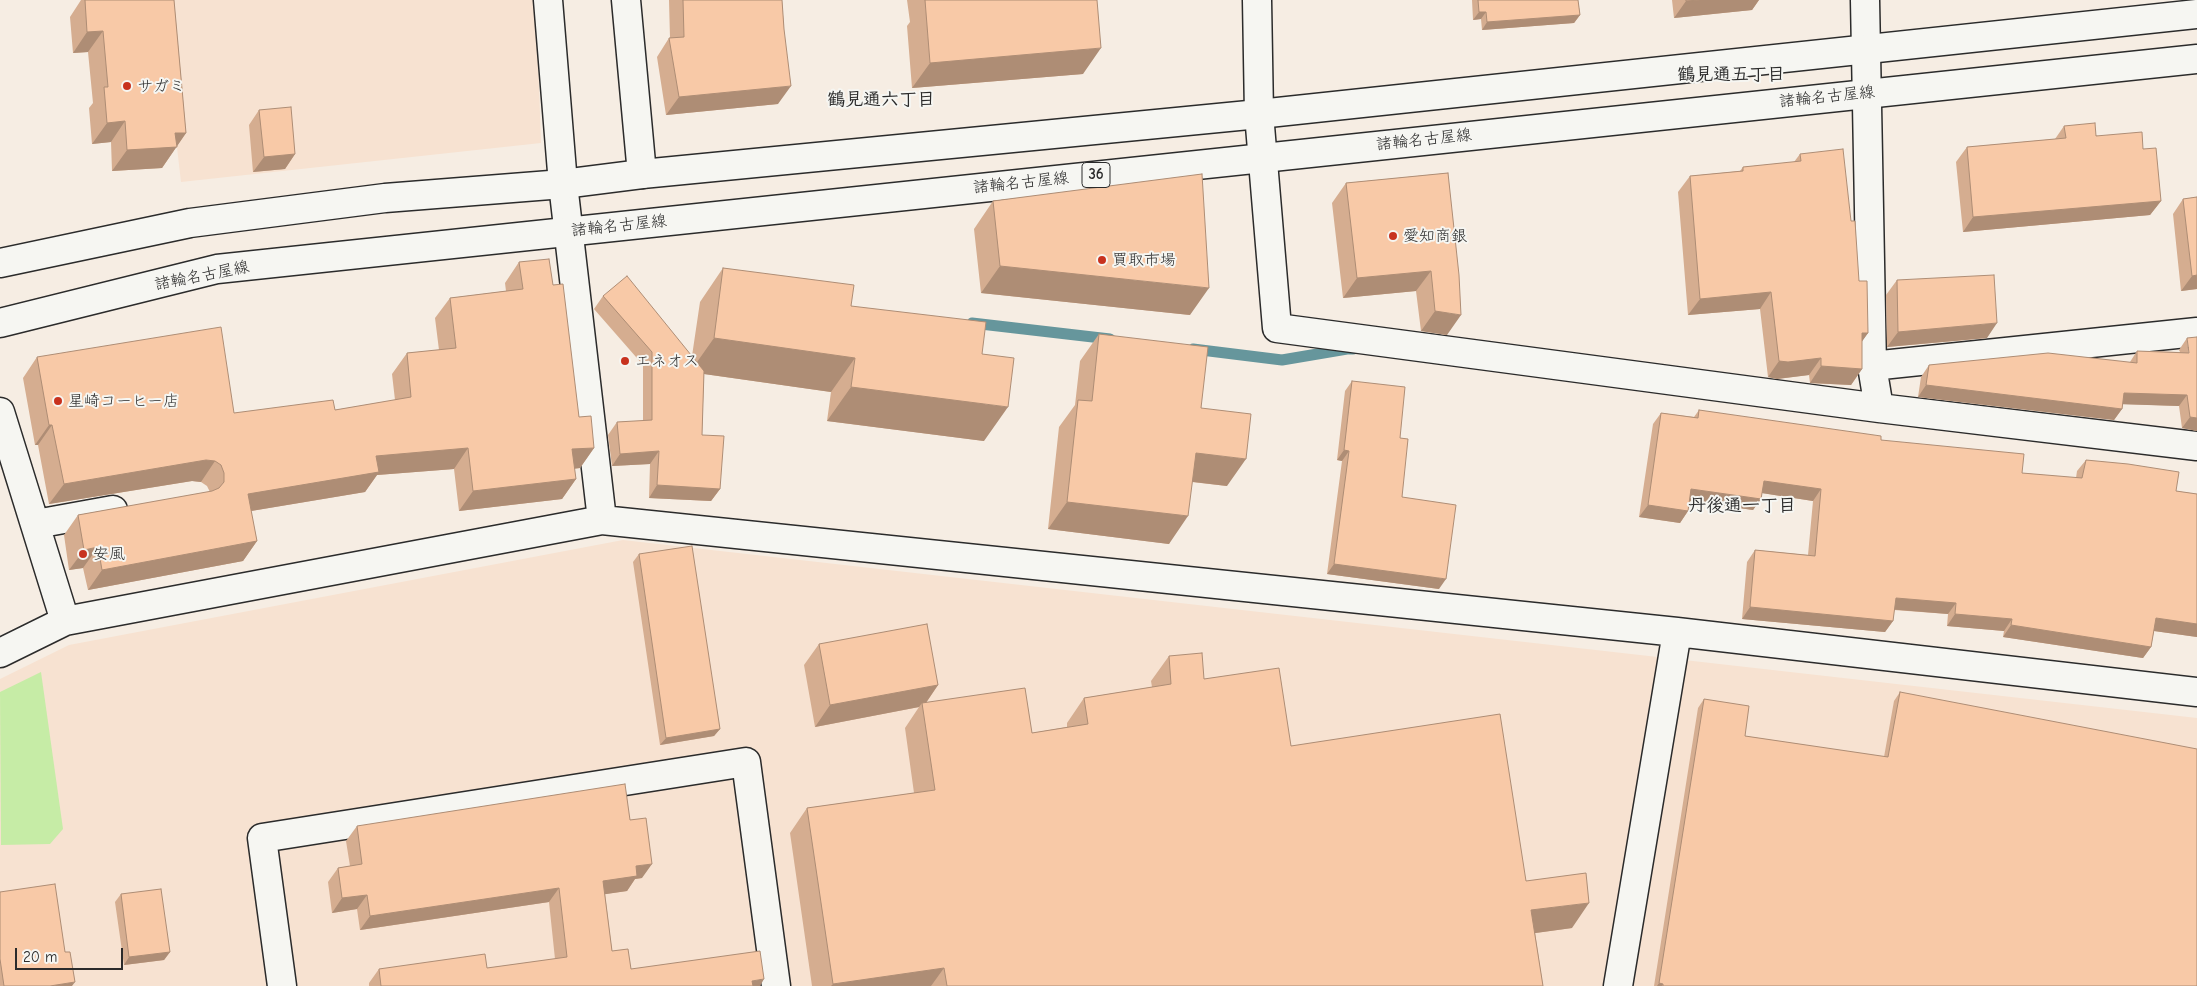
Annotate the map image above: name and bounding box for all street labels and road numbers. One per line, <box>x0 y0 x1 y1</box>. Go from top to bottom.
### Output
street label: 諸輪名古屋線 <box>1778 82 1876 112</box>
street label: 諸輪名古屋線 <box>1375 125 1473 155</box>
road number: 36 <box>1082 162 1110 188</box>
street label: 諸輪名古屋線 <box>972 168 1070 198</box>
street label: 諸輪名古屋線 <box>570 211 668 241</box>
street label: 諸輪名古屋線 <box>153 257 251 295</box>

